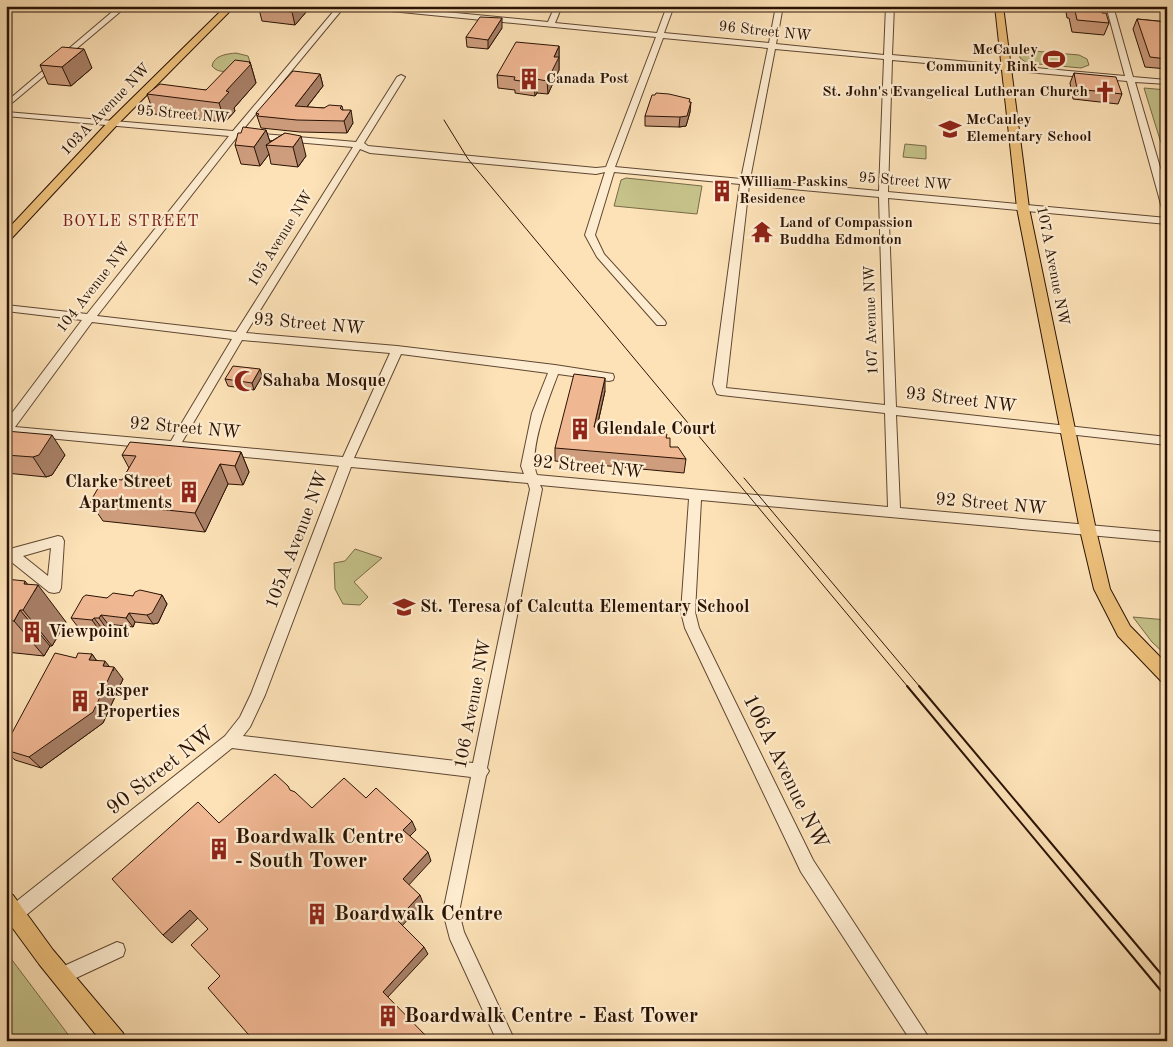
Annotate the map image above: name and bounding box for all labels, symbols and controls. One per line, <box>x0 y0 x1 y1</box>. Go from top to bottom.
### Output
street label: 96 Street NW <box>718 20 812 44</box>
place label: McCauley Community Rink <box>926 43 1039 75</box>
sports icon: McCauley Community Rink <box>1041 46 1067 72</box>
street label: 103A Avenue NW <box>59 61 153 159</box>
building icon: Canada Post <box>516 66 542 92</box>
place label: Canada Post <box>546 72 629 87</box>
church icon: St. John's Evangelical Lutheran Church <box>1092 79 1118 105</box>
place label: St. John's Evangelical Lutheran Church <box>822 85 1088 100</box>
street label: 95 Street NW <box>136 103 230 127</box>
place label: McCauley Elementary School <box>966 113 1092 145</box>
school or university icon: McCauley Elementary School <box>937 116 963 142</box>
street label: 95 Street NW <box>858 170 952 194</box>
place label: William Paskins Residence <box>739 175 848 207</box>
building icon: William Paskins Residence <box>709 178 735 204</box>
street label: 105 Avenue NW <box>246 189 316 289</box>
street label: 107A Avenue NW <box>1033 205 1071 327</box>
district label: BOYLE STREET <box>62 214 200 230</box>
place label: Land of Compassion Buddha Edmonton <box>779 216 913 248</box>
temple icon: Land of Compassion Buddha Edmonton <box>749 219 775 245</box>
street label: 104 Avenue NW <box>54 240 134 336</box>
street label: 107 Avenue NW <box>863 265 881 375</box>
street label: 93 Street NW <box>253 310 365 338</box>
mosque icon: Sahaba Mosque <box>232 368 258 394</box>
place label: Sahaba Mosque <box>262 372 386 390</box>
street label: 93 Street NW <box>904 384 1018 416</box>
street label: 92 Street NW <box>129 414 241 442</box>
building icon: Glendale Court <box>567 416 593 442</box>
place label: Glendale Court <box>596 420 717 438</box>
street label: 92 Street NW <box>531 452 645 482</box>
street label: 105A Avenue NW <box>263 469 331 611</box>
place label: Clarke Street Apartments <box>65 473 172 512</box>
building icon: Clarke Street Apartments <box>176 479 202 505</box>
street label: 92 Street NW <box>935 490 1047 518</box>
school or university icon: St. Teresa of Calcutta Elementary School <box>391 594 417 620</box>
place label: St. Teresa of Calcutta Elementary School <box>420 598 750 616</box>
building icon: Viewpoint <box>19 619 45 645</box>
place label: Viewpoint <box>48 623 130 641</box>
street label: 106 Avenue NW <box>452 638 494 770</box>
place label: Jasper Properties <box>96 682 180 721</box>
building icon: Jasper Properties <box>67 688 93 714</box>
street label: 106A Avenue NW <box>738 691 832 853</box>
street label: 90 Street NW <box>103 723 219 819</box>
place label: Boardwalk Centre - South Tower <box>235 827 404 872</box>
building icon: Boardwalk Centre - South Tower <box>206 836 232 862</box>
building icon: Boardwalk Centre <box>304 901 330 927</box>
place label: Boardwalk Centre <box>334 904 503 925</box>
building icon: Boardwalk Centre - East Tower <box>375 1003 401 1029</box>
place label: Boardwalk Centre - East Tower <box>404 1006 698 1027</box>

